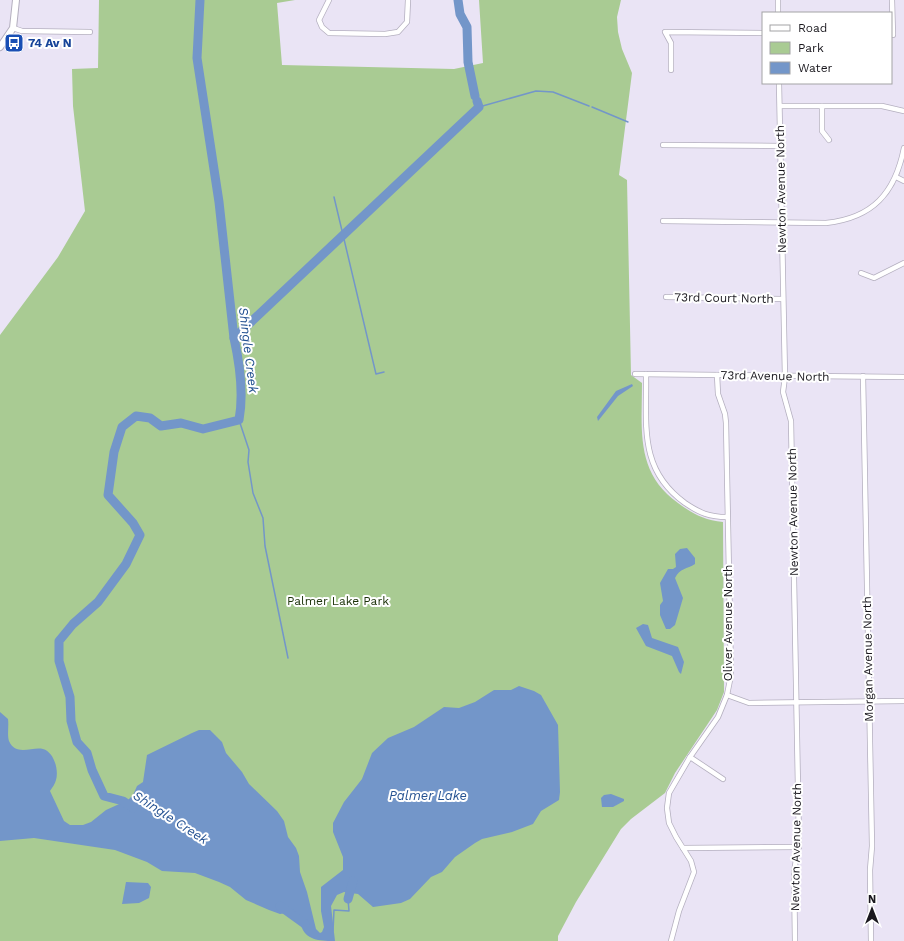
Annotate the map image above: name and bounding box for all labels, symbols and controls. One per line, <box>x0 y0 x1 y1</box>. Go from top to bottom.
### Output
legend <box>762 12 892 84</box>
text: Road <box>798 21 827 35</box>
bus stop icon: 74 Av N <box>3 32 25 54</box>
place label: 74 Av N <box>28 36 72 50</box>
text: Park <box>798 41 824 55</box>
text: Water <box>798 61 833 75</box>
street label: Newton Avenue North <box>773 125 789 253</box>
street label: 73rd Court North <box>674 290 774 306</box>
water label: Shingle Creek <box>236 306 261 395</box>
street label: 73rd Avenue North <box>720 368 830 384</box>
street label: Newton Avenue North <box>785 448 801 576</box>
street label: Oliver Avenue North <box>721 565 735 681</box>
park label: Palmer Lake Park <box>287 594 389 608</box>
street label: Morgan Avenue North <box>860 596 876 722</box>
street label: Newton Avenue North <box>788 783 804 911</box>
water label: Shingle Creek <box>130 788 212 848</box>
water label: Palmer Lake <box>389 788 467 803</box>
north arrow <box>852 889 892 929</box>
text: N <box>868 893 876 906</box>

